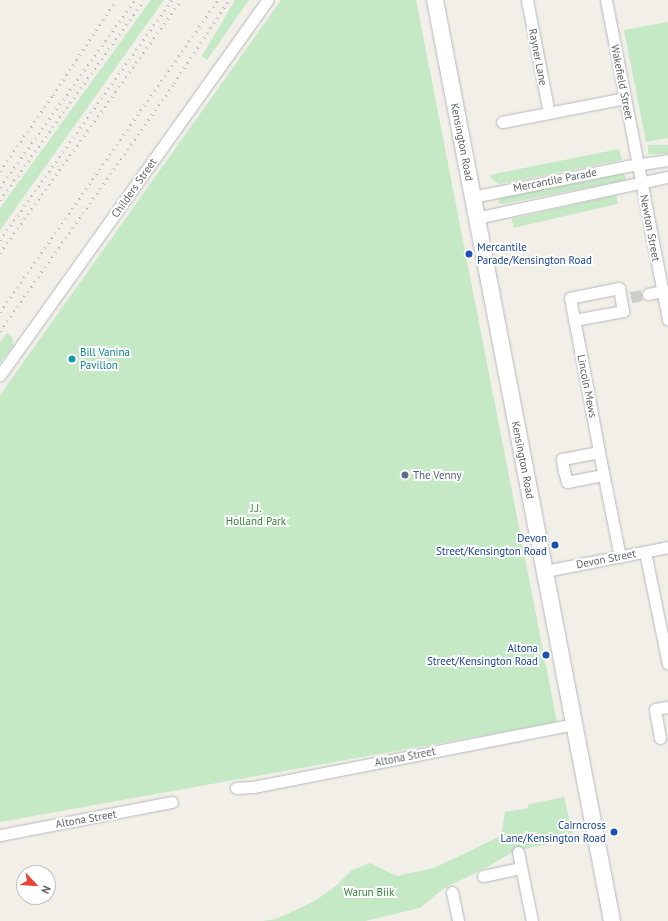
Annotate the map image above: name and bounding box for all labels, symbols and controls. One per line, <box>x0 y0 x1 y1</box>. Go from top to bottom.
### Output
street label: Rayner Lane <box>526 27 550 87</box>
street label: Wakefield Street <box>608 43 636 121</box>
street label: Kensington Road <box>448 102 476 182</box>
street label: Childers Street <box>109 156 159 220</box>
street label: Mercantile Parade <box>512 165 598 195</box>
street label: Newton Street <box>637 194 663 262</box>
place label: Mercantile Parade/Kensington Road <box>477 241 592 267</box>
marker: Mercantile Parade/Kensington Road <box>464 249 474 259</box>
place label: Bill Vanina Pavillon <box>80 346 130 372</box>
street label: Lincoln Mews <box>574 353 600 419</box>
marker: Bill Vanina Pavillon <box>67 354 77 364</box>
street label: Kensington Road <box>509 420 537 500</box>
place label: The Venny <box>413 468 462 482</box>
marker: The Venny <box>400 470 410 480</box>
park label: J.J. Holland Park <box>226 502 286 528</box>
place label: Devon Street/Kensington Road <box>436 532 547 558</box>
marker: Devon Street/Kensington Road <box>550 540 560 550</box>
street label: Devon Street <box>575 547 637 571</box>
place label: Altona Street/Kensington Road <box>427 642 538 668</box>
marker: Altona Street/Kensington Road <box>541 650 551 660</box>
street label: Altona Street <box>373 745 437 769</box>
street label: Altona Street <box>54 807 118 831</box>
place label: Cairncross Lane/Kensington Road <box>501 819 606 845</box>
marker: Cairncross Lane/Kensington Road <box>609 827 619 837</box>
north arrow <box>16 865 56 905</box>
text: N <box>38 883 54 896</box>
park label: Warun Biik <box>344 885 394 899</box>

